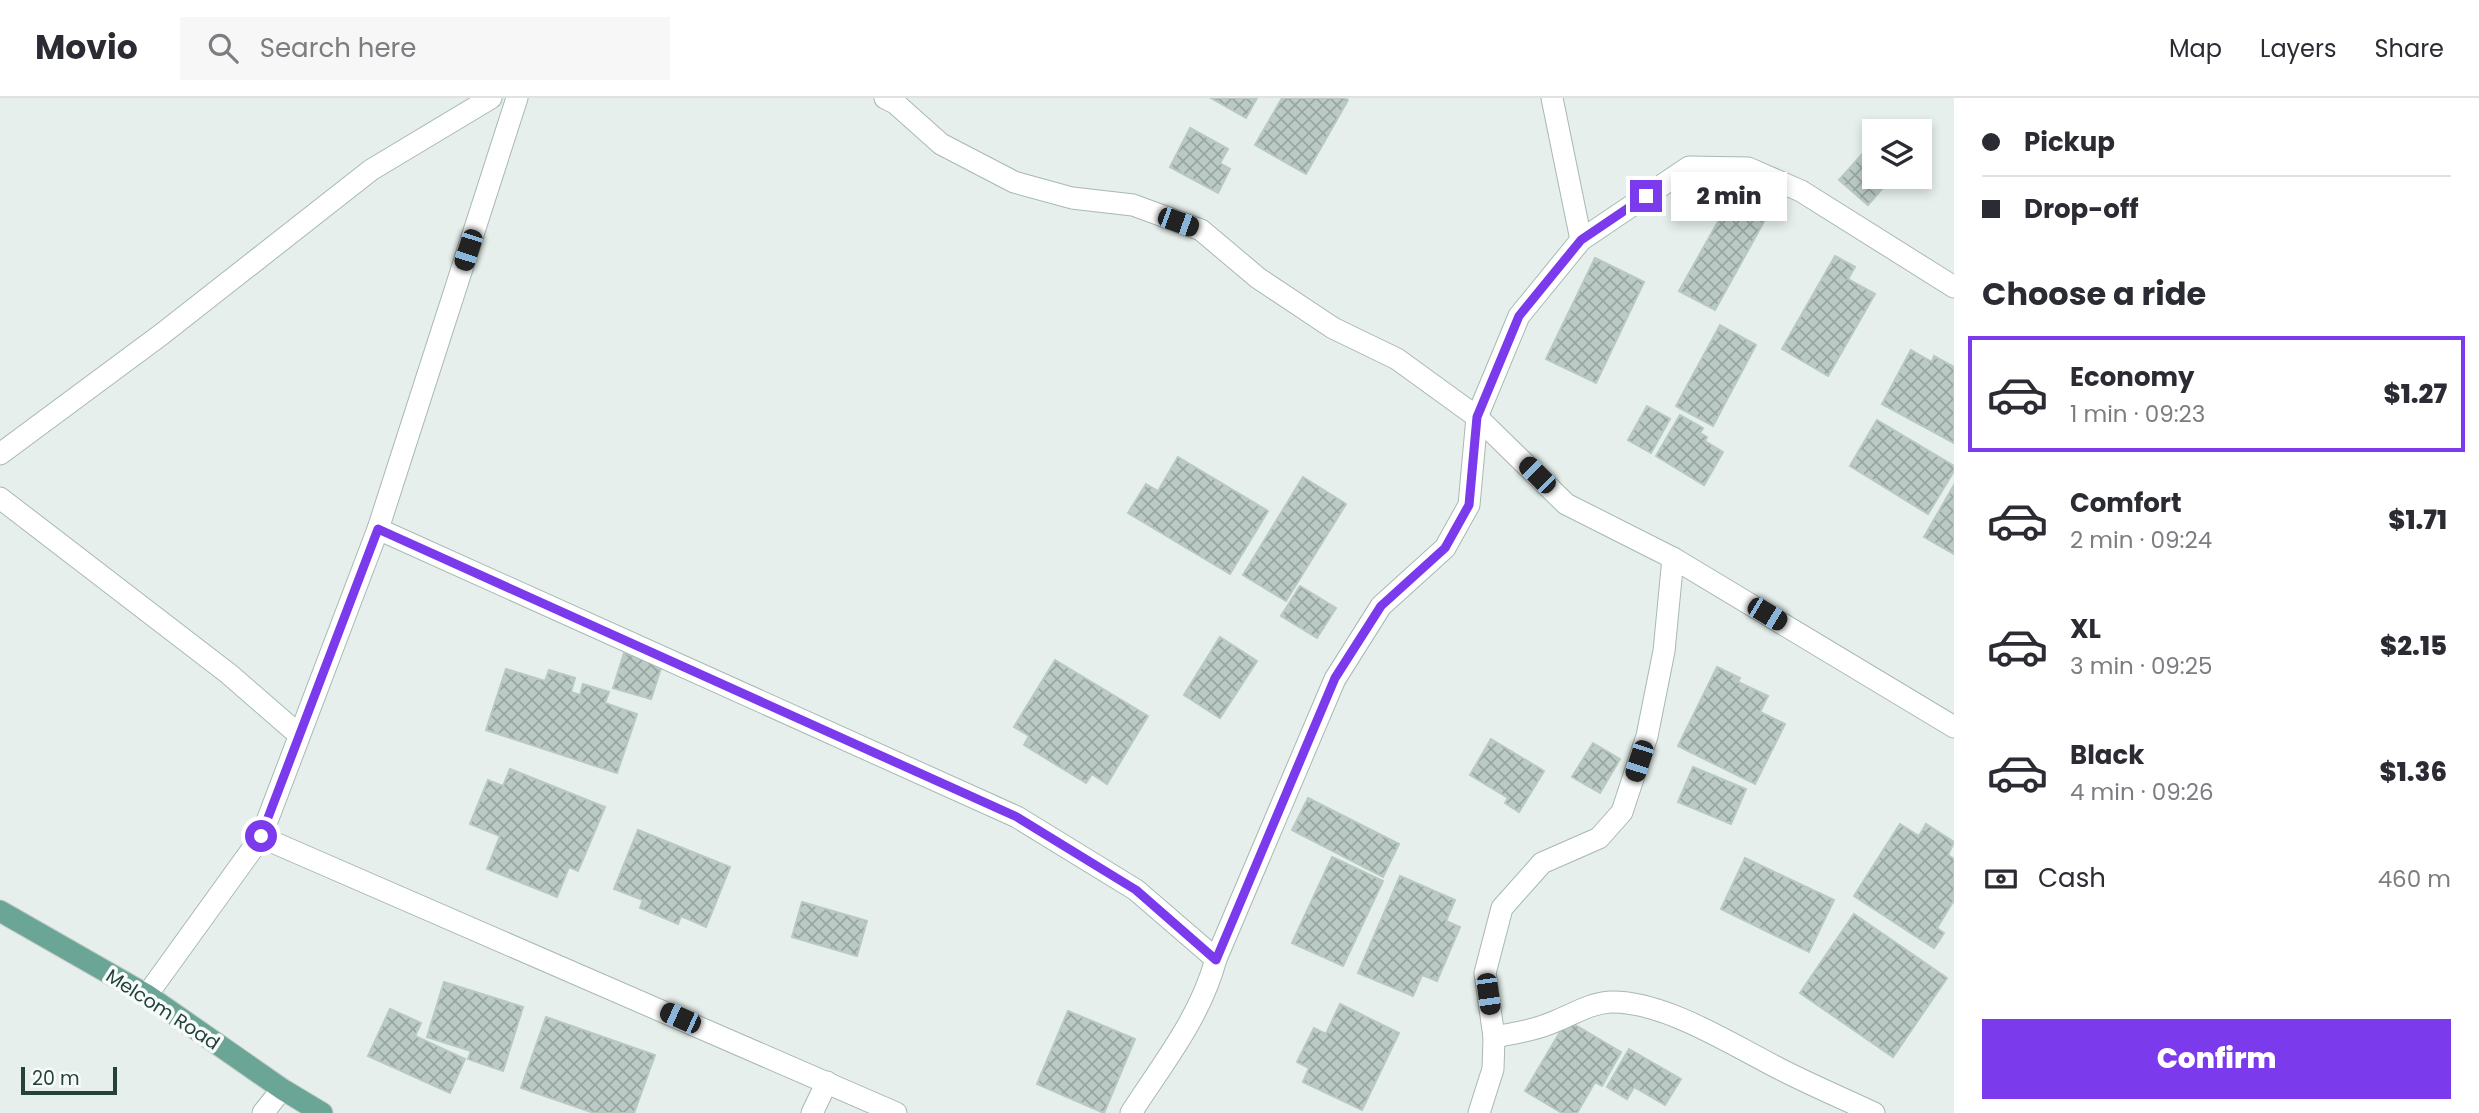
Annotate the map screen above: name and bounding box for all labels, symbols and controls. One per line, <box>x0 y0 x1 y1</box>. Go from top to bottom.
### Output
search box <box>180 17 670 80</box>
text: Movio <box>35 24 138 71</box>
icon: search <box>204 29 242 67</box>
text: Search here <box>260 30 416 66</box>
text: Map <box>2169 32 2222 65</box>
text: Layers <box>2260 32 2336 65</box>
text: Share <box>2374 32 2444 65</box>
map controls <box>1862 119 1932 189</box>
button: layers <box>1862 119 1932 189</box>
text: Pickup <box>2024 124 2115 160</box>
callout: 2 min <box>1670 172 1786 220</box>
route end <box>1630 180 1662 212</box>
text: 2 min <box>1697 180 1761 212</box>
text: Drop-off <box>2024 191 2139 227</box>
car <box>1155 205 1202 239</box>
car <box>452 227 485 273</box>
text: Choose a ride <box>1982 271 2206 316</box>
text: Economy <box>2070 359 2194 395</box>
icon: car <box>1986 363 2049 426</box>
text: $1.27 <box>2384 376 2447 412</box>
text: 1 min · 09:23 <box>2070 398 2205 430</box>
car <box>1515 453 1560 497</box>
text: Comfort <box>2070 485 2182 521</box>
icon: car <box>1986 489 2049 552</box>
text: $1.71 <box>2388 502 2447 538</box>
text: 2 min · 09:24 <box>2070 524 2212 556</box>
car <box>1744 594 1791 634</box>
text: XL <box>2070 611 2101 647</box>
icon: car <box>1986 615 2049 678</box>
text: $2.15 <box>2380 628 2447 664</box>
text: 3 min · 09:25 <box>2070 650 2212 682</box>
text: Black <box>2070 737 2144 773</box>
car <box>1623 738 1656 784</box>
icon: car <box>1986 741 2049 804</box>
text: $1.36 <box>2380 754 2447 790</box>
text: 4 min · 09:26 <box>2070 776 2214 808</box>
route start <box>245 820 277 852</box>
icon: cash <box>1982 860 2020 898</box>
text: Cash <box>2038 860 2106 896</box>
text: 460 m <box>2378 863 2451 895</box>
street label: Melcom Road <box>101 963 225 1056</box>
car <box>1475 972 1502 1016</box>
car <box>657 1000 704 1036</box>
button: Confirm <box>1982 1019 2451 1099</box>
scale bar <box>21 1064 117 1096</box>
text: 20 m <box>32 1065 80 1092</box>

